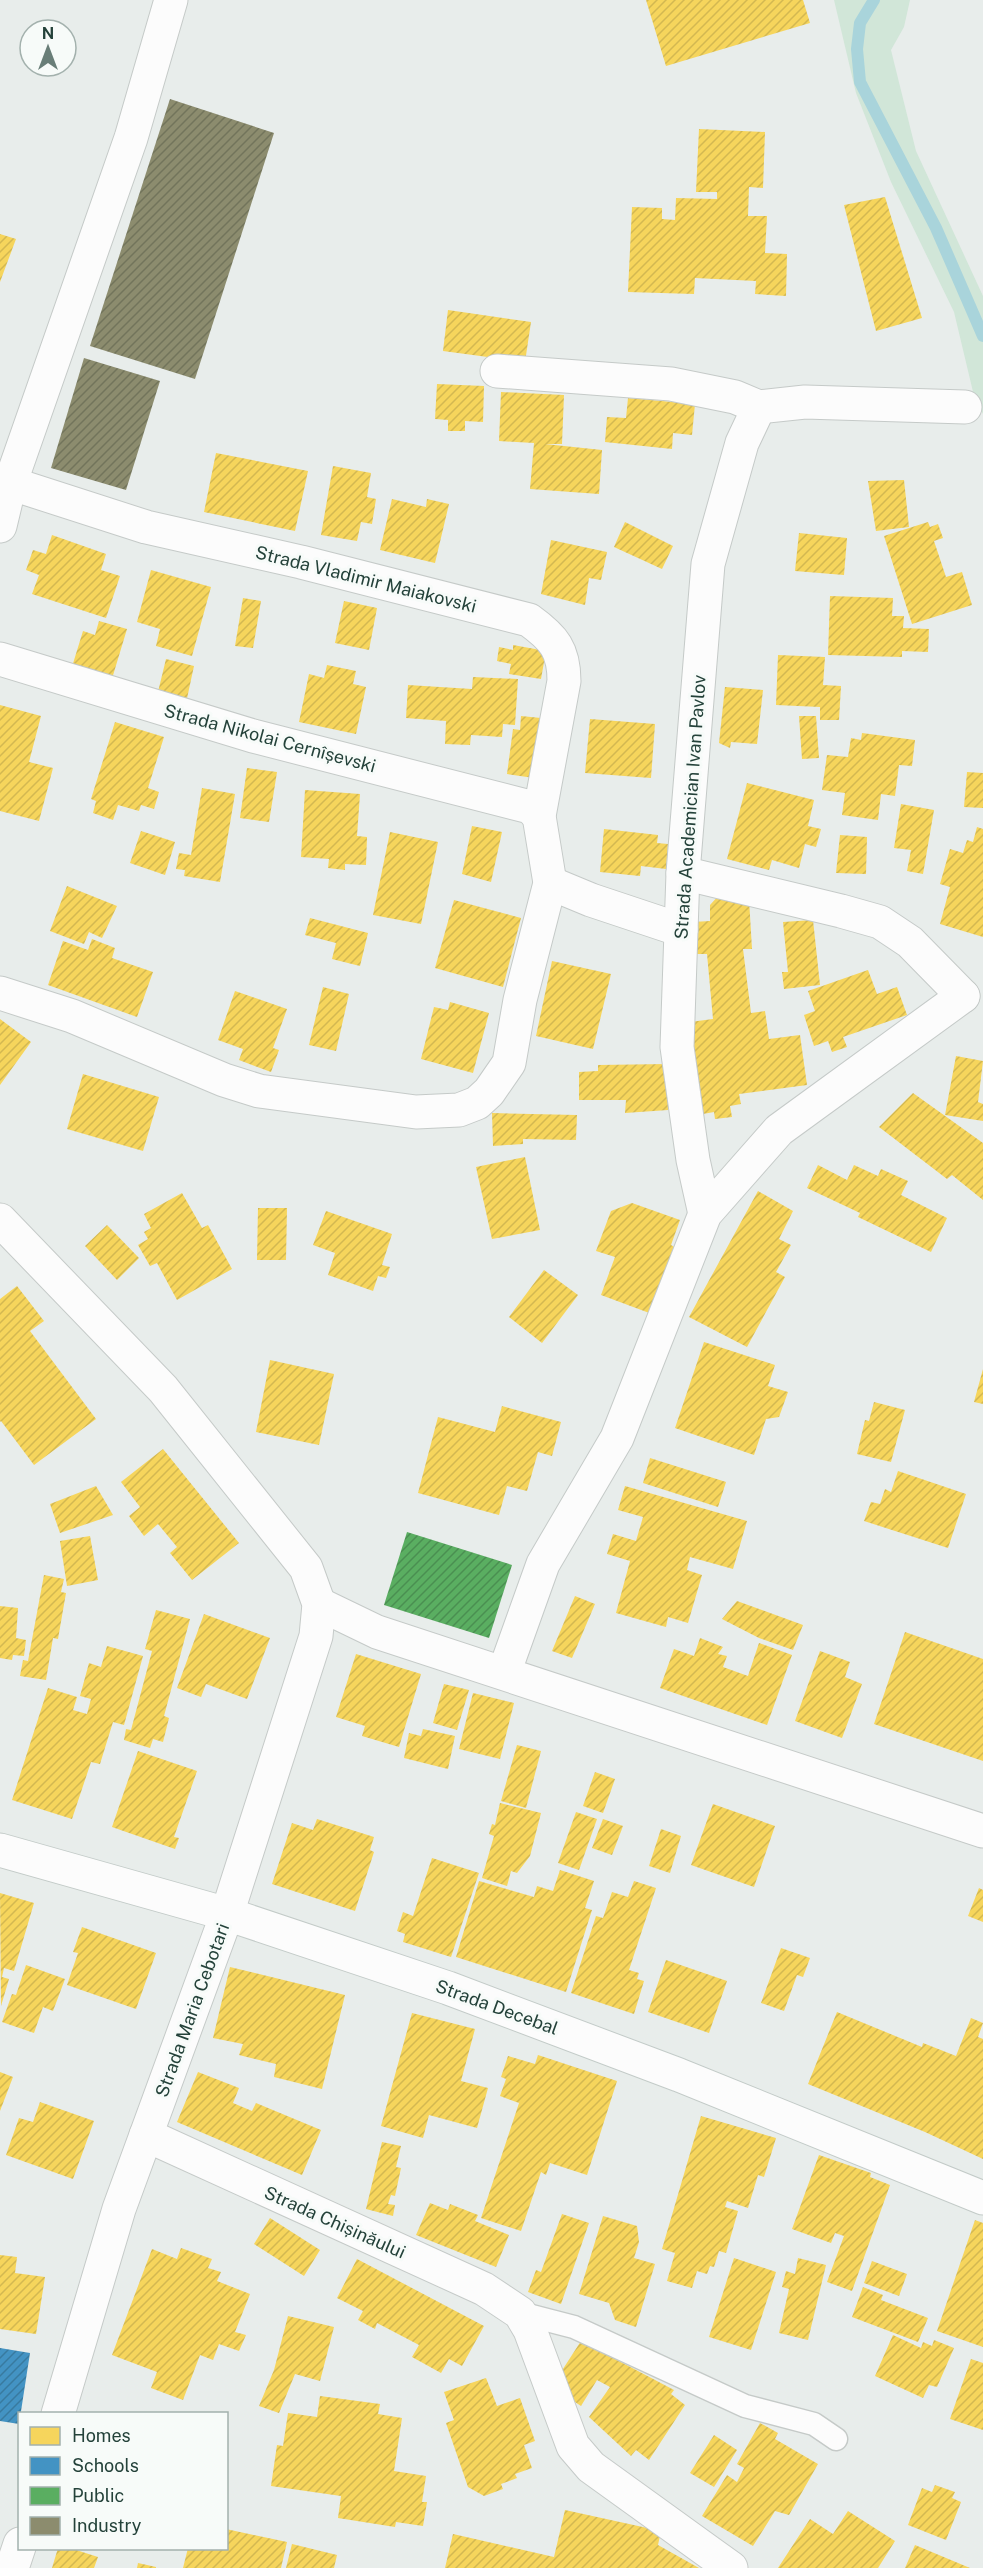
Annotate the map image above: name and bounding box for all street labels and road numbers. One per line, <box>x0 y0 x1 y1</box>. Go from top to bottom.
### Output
street label: Strada Vladimir Maiakovski <box>253 541 479 617</box>
street label: Strada Academician Ivan Pavlov <box>670 674 710 940</box>
street label: Strada Nikolai Cernîșevski <box>162 700 378 776</box>
street label: Strada Maria Cebotari <box>151 1920 233 2100</box>
street label: Strada Decebal <box>433 1975 561 2039</box>
street label: Strada Chișinăului <box>261 2181 409 2263</box>

